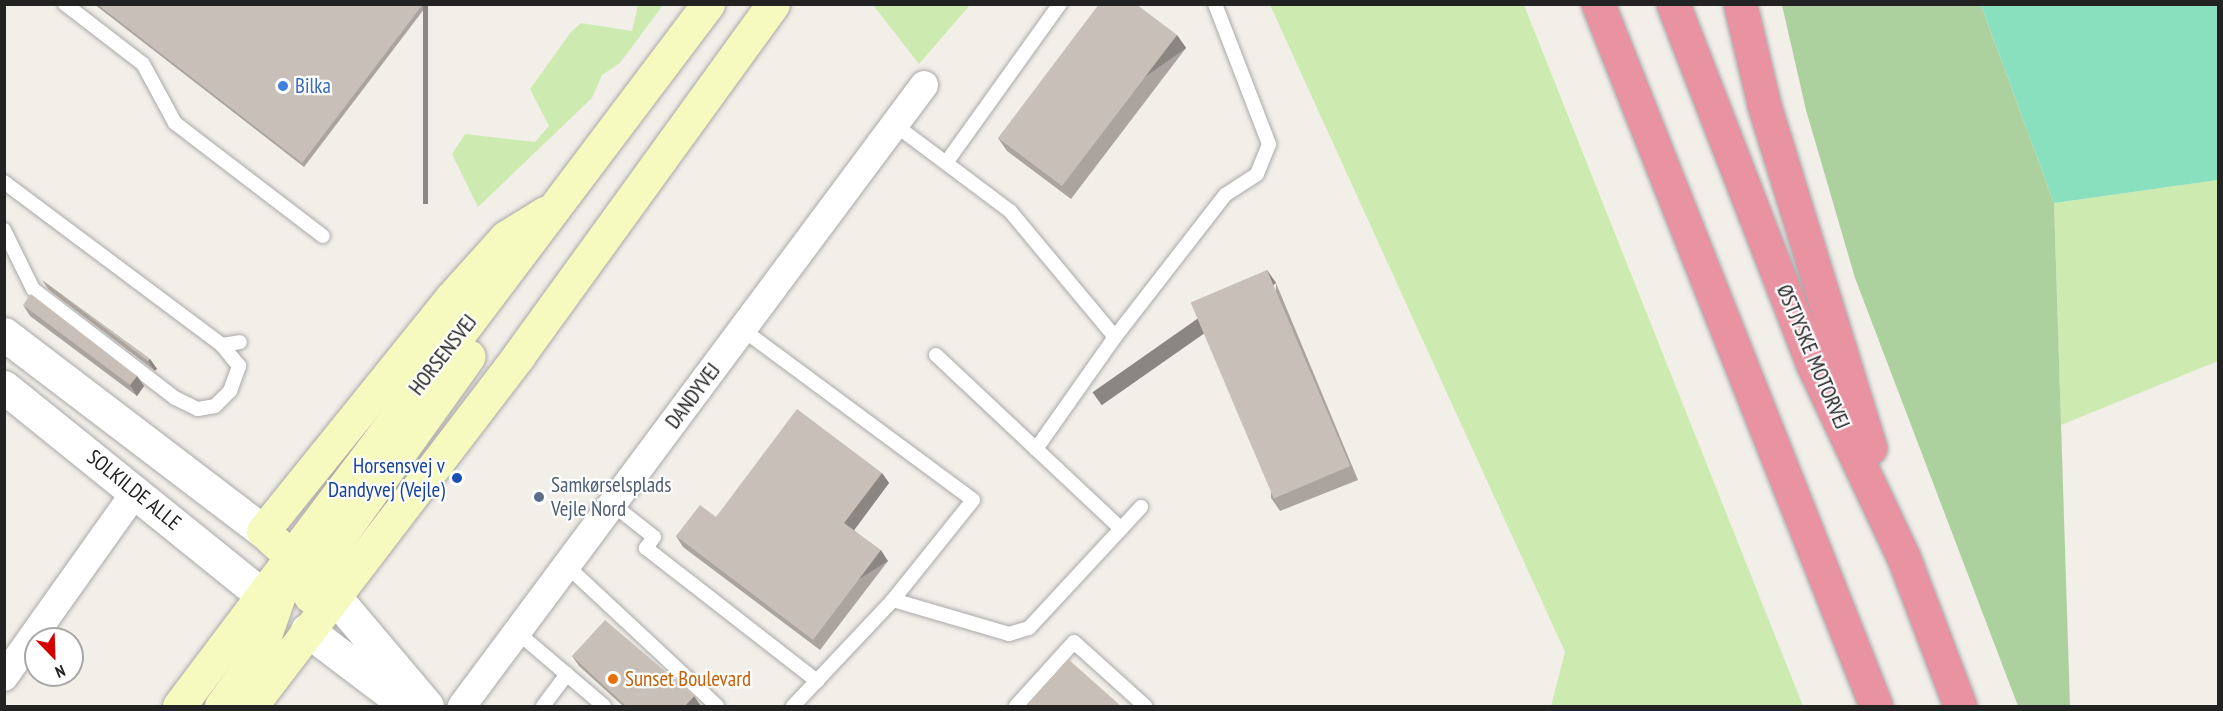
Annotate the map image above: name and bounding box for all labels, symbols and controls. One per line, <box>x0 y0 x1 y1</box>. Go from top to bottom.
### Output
place label: Bilka <box>295 73 331 99</box>
marker: Bilka <box>276 79 290 93</box>
street label: ØSTJYSKE MOTORVEJ <box>1771 281 1855 433</box>
street label: HORSENSVEJ <box>404 310 482 400</box>
street label: DANDYVEJ <box>660 358 726 434</box>
street label: SOLKILDE ALLE <box>82 444 186 536</box>
place label: Horsensvej v Dandyvej (Vejle) <box>328 453 445 503</box>
marker: Horsensvej v Dandyvej (Vejle) <box>450 471 464 485</box>
place label: Samkørselsplads Vejle Nord <box>551 472 671 522</box>
marker: Samkørselsplads Vejle Nord <box>532 490 546 504</box>
north arrow <box>24 627 84 687</box>
text: N <box>52 661 68 683</box>
place label: Sunset Boulevard <box>625 666 751 692</box>
marker: Sunset Boulevard <box>606 672 620 686</box>

